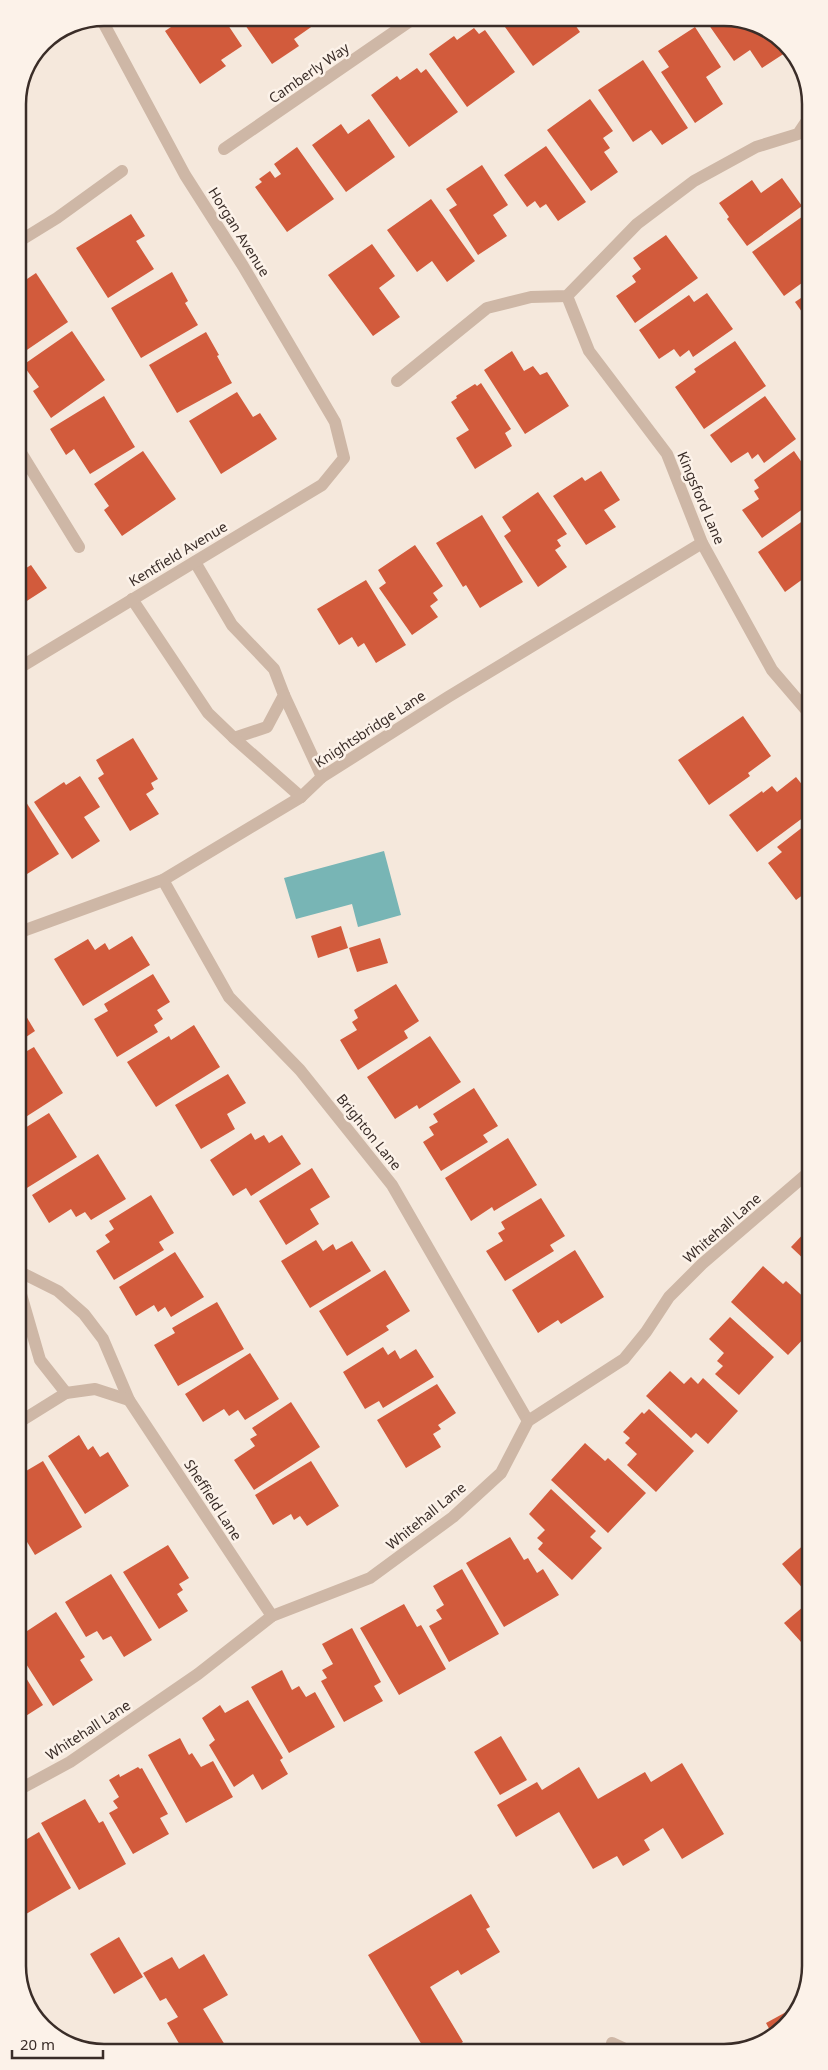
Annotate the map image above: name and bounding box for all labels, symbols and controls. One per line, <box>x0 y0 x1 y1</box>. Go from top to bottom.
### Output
street label: Camberly Way <box>265 37 353 107</box>
street label: Horgan Avenue <box>204 183 275 280</box>
street label: Kingsford Lane <box>673 449 730 547</box>
street label: Kentfield Avenue <box>125 517 231 590</box>
street label: Knightsbridge Lane <box>311 686 429 772</box>
street label: Brighton Lane <box>333 1089 406 1174</box>
street label: Whitehall Lane <box>679 1188 765 1267</box>
street label: Sheffield Lane <box>180 1456 247 1544</box>
street label: Whitehall Lane <box>382 1478 470 1554</box>
street label: Whitehall Lane <box>42 1695 134 1764</box>
scale bar <box>12 2028 104 2060</box>
text: 20 m <box>20 2034 55 2054</box>

